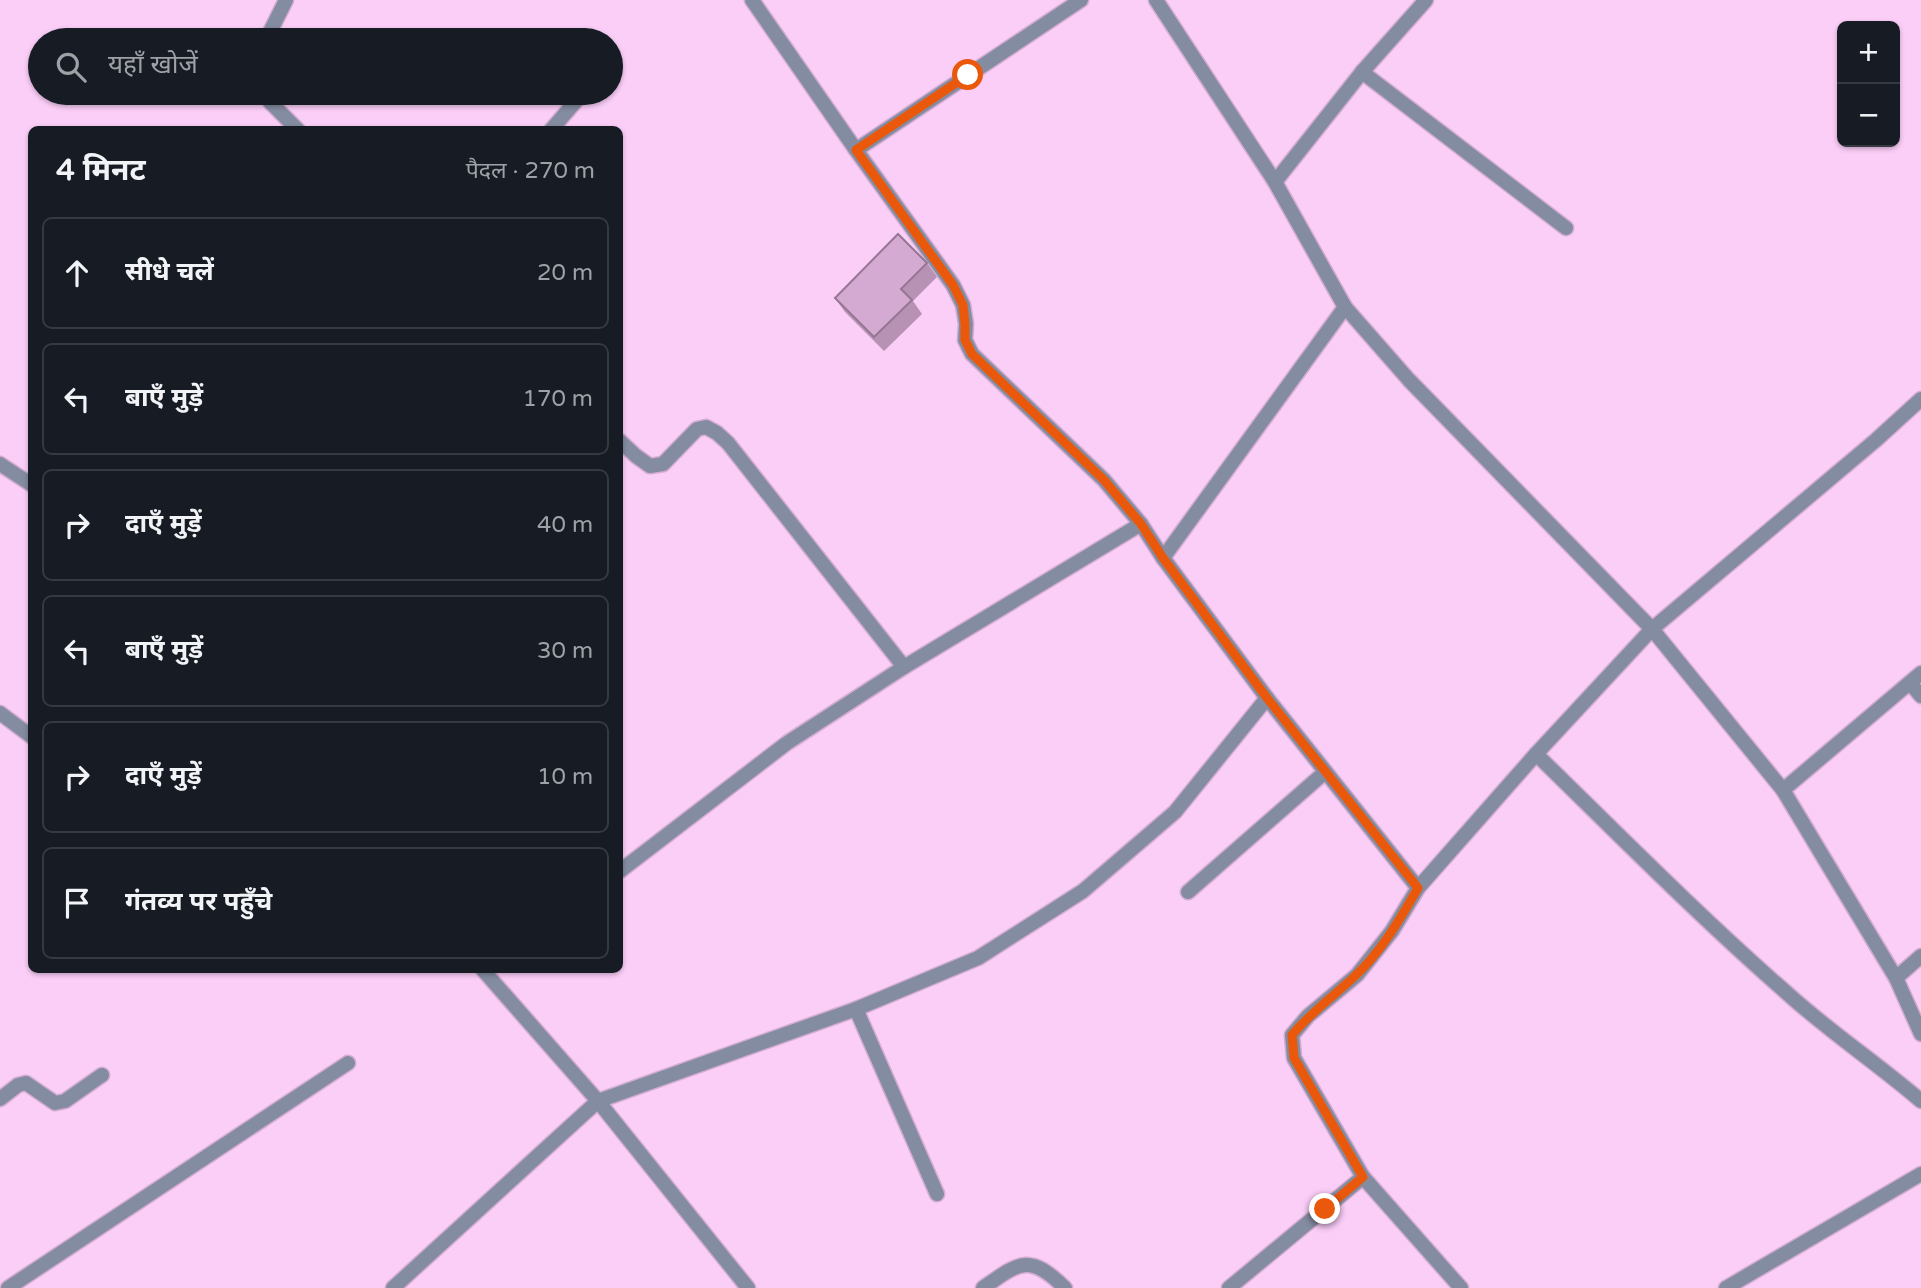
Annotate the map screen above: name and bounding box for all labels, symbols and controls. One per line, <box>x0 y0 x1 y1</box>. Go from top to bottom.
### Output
map controls <box>1837 21 1900 147</box>
button: + <box>1837 21 1900 84</box>
search box <box>28 28 623 105</box>
icon: search <box>52 48 90 86</box>
text: यहाँ खोजें <box>108 49 198 80</box>
route start <box>952 59 983 90</box>
button: − <box>1837 84 1900 147</box>
text: 4 मिनट <box>56 152 146 189</box>
text: पैदल · 270 m <box>466 157 595 185</box>
icon: ahead <box>58 254 96 292</box>
text: सीधे चलें <box>125 256 214 287</box>
text: 20 m <box>537 259 593 287</box>
icon: left <box>58 380 96 418</box>
text: बाएँ मुड़ें <box>125 382 203 413</box>
text: 170 m <box>523 385 593 413</box>
icon: right <box>58 506 96 544</box>
text: दाएँ मुड़ें <box>125 508 202 539</box>
text: 40 m <box>537 511 593 539</box>
icon: left <box>58 632 96 670</box>
text: बाएँ मुड़ें <box>125 634 203 665</box>
text: 30 m <box>537 637 593 665</box>
icon: right <box>58 758 96 796</box>
text: दाएँ मुड़ें <box>125 760 202 791</box>
text: 10 m <box>537 763 593 791</box>
icon: arrive <box>58 884 96 922</box>
text: गंतव्य पर पहुँचे <box>125 886 272 917</box>
route end <box>1309 1193 1340 1224</box>

